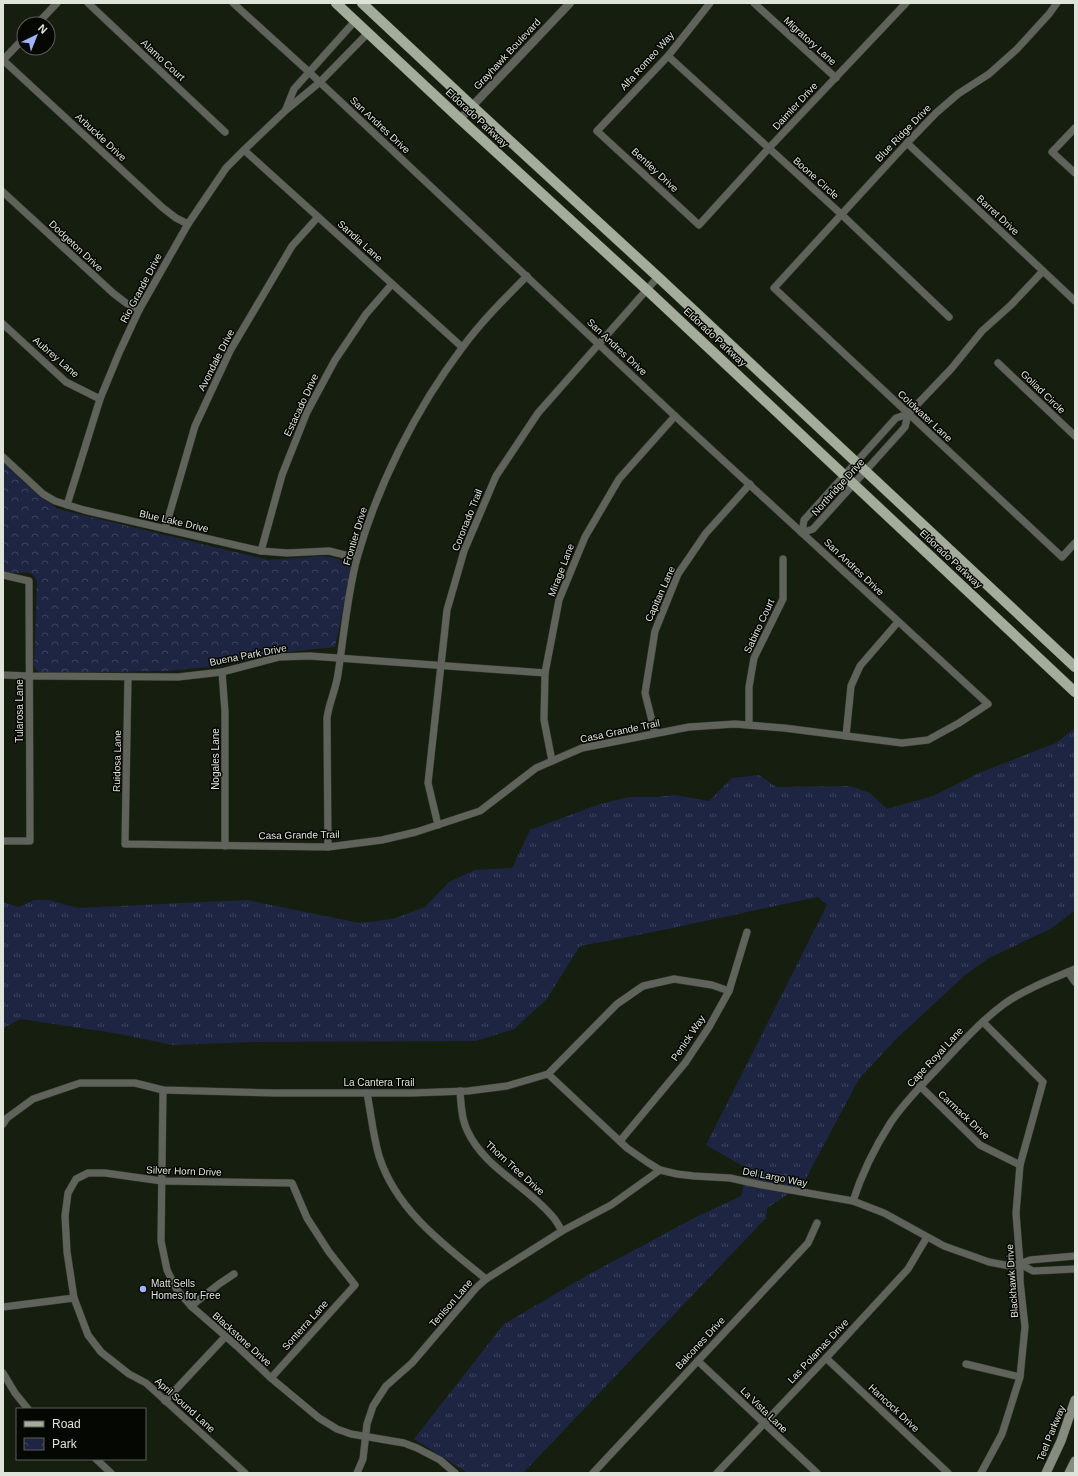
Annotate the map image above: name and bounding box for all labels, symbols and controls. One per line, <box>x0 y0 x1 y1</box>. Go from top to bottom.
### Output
street label: Migratory Lane <box>782 15 839 68</box>
north arrow <box>16 16 56 56</box>
street label: Grayhawk Boulevard <box>471 16 543 92</box>
text: N <box>36 22 50 36</box>
street label: Alfa Romeo Way <box>618 30 676 92</box>
street label: Alamo Court <box>139 37 187 83</box>
street label: Daimler Drive <box>770 80 820 132</box>
street label: Eldorado Parkway <box>444 86 510 150</box>
street label: San Andres Drive <box>348 94 413 156</box>
street label: Blue Ridge Drive <box>873 102 933 164</box>
street label: Arbuckle Drive <box>73 111 129 163</box>
street label: Bentley Drive <box>630 146 681 195</box>
street label: Boone Circle <box>791 155 841 202</box>
street label: Barret Drive <box>975 193 1022 238</box>
street label: Dodgeton Drive <box>47 218 105 274</box>
street label: Sandia Lane <box>335 218 385 264</box>
street label: Rio Grande Drive <box>118 251 164 325</box>
street label: Eldorado Parkway <box>682 305 748 369</box>
street label: San Andres Drive <box>585 316 650 378</box>
street label: Avondale Drive <box>196 327 236 393</box>
street label: Aubrey Lane <box>31 334 81 380</box>
street label: Goliad Circle <box>1019 368 1068 416</box>
street label: Estacado Drive <box>282 372 320 438</box>
street label: Coldwater Lane <box>896 388 955 444</box>
street label: Northridge Drive <box>810 456 867 518</box>
street label: Coronado Trail <box>450 488 484 552</box>
street label: Frontier Drive <box>341 505 369 567</box>
street label: Blue Lake Drive <box>138 508 210 534</box>
street label: Eldorado Parkway <box>918 527 984 591</box>
street label: San Andres Drive <box>822 536 887 598</box>
street label: Mirage Lane <box>546 542 576 598</box>
street label: Capitan Lane <box>643 564 677 623</box>
street label: Sabino Court <box>742 597 776 655</box>
street label: Buena Park Drive <box>208 642 288 668</box>
street label: Tularosa Lane <box>14 679 25 743</box>
street label: Casa Grande Trail <box>579 717 661 745</box>
street label: Nogales Lane <box>210 728 221 790</box>
street label: Ruidosa Lane <box>111 730 123 792</box>
street label: Casa Grande Trail <box>258 829 340 841</box>
street label: Penick Way <box>669 1013 707 1063</box>
street label: Cape Royal Lane <box>905 1025 966 1089</box>
street label: La Cantera Trail <box>343 1077 415 1088</box>
street label: Carmack Drive <box>936 1088 992 1142</box>
street label: Thorn Tree Drive <box>483 1139 547 1197</box>
street label: Silver Horn Drive <box>146 1164 222 1178</box>
street label: Del Largo Way <box>742 1165 808 1189</box>
street label: Blackhawk Drive <box>1004 1243 1020 1318</box>
street label: Tenison Lane <box>427 1277 475 1329</box>
place label: Matt Sells Homes for Free <box>151 1278 221 1301</box>
marker: Matt Sells Homes for Free <box>138 1284 148 1294</box>
street label: Sonterra Lane <box>280 1297 331 1352</box>
street label: Blackstone Drive <box>210 1310 274 1368</box>
street label: Balcones Drive <box>673 1314 727 1371</box>
street label: Las Polamas Drive <box>785 1316 851 1385</box>
street label: April Sound Lane <box>153 1375 218 1435</box>
street label: Hancock Drive <box>866 1382 922 1434</box>
street label: La Vista Lane <box>738 1385 790 1435</box>
street label: Teel Parkway <box>1035 1403 1067 1463</box>
legend <box>16 1408 146 1460</box>
text: Road <box>52 1417 81 1431</box>
text: Park <box>52 1437 78 1451</box>

